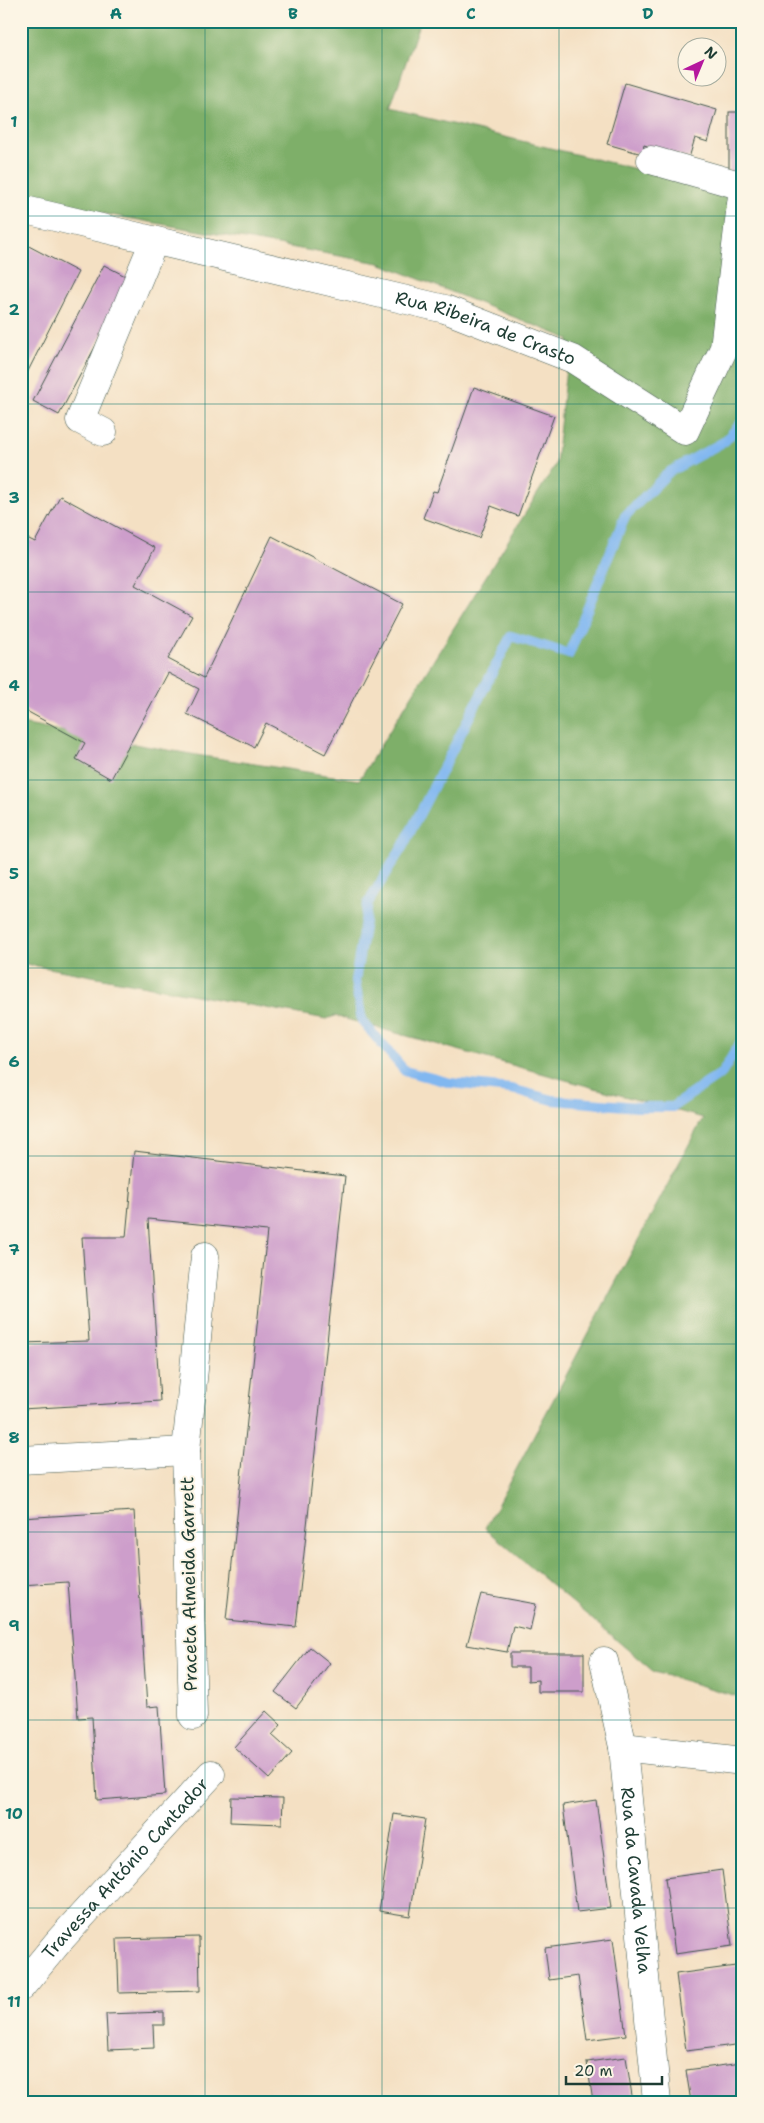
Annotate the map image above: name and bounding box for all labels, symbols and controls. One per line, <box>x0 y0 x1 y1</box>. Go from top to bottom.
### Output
text: A <box>110 3 122 24</box>
text: B <box>288 3 298 24</box>
text: C <box>466 3 476 24</box>
text: D <box>642 3 654 24</box>
north arrow <box>676 38 726 88</box>
text: N <box>701 42 721 63</box>
text: 1 <box>10 111 18 132</box>
street label: Rua Ribeira de Crasto <box>393 286 579 371</box>
text: 2 <box>8 299 20 320</box>
text: 3 <box>8 487 20 508</box>
text: 4 <box>8 675 20 696</box>
text: 5 <box>9 863 19 884</box>
text: 6 <box>8 1051 20 1072</box>
text: 7 <box>8 1239 20 1260</box>
text: 8 <box>8 1427 20 1448</box>
street label: Praceta Almeida Garrett <box>175 1476 203 1692</box>
text: 9 <box>8 1615 20 1636</box>
street label: Travessa António Cantador <box>37 1772 214 1964</box>
street label: Rua da Cavada Velha <box>615 1786 657 1975</box>
text: 10 <box>5 1803 23 1824</box>
text: 11 <box>7 1991 21 2012</box>
scale bar <box>566 2053 663 2085</box>
text: 20 m <box>574 2061 613 2081</box>

